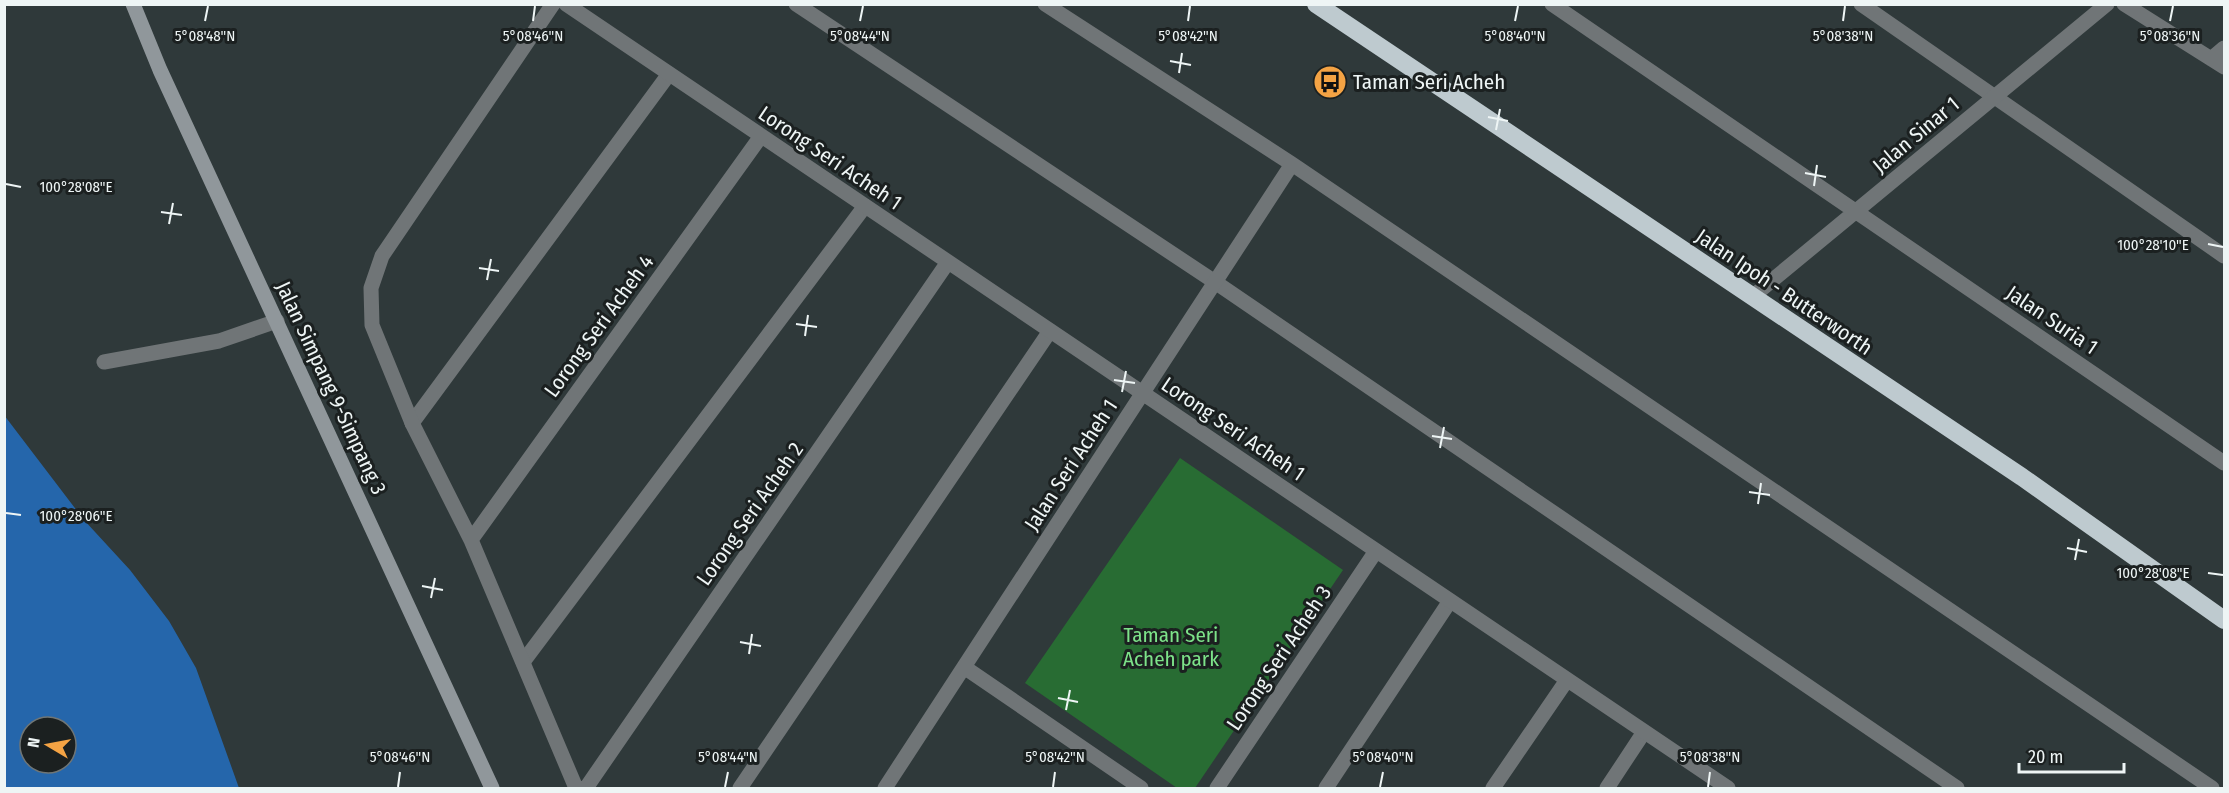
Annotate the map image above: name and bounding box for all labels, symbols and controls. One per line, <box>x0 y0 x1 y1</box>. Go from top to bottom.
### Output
text: 5°08'48"N <box>175 27 235 45</box>
text: 5°08'46"N <box>503 27 563 45</box>
text: 5°08'44"N <box>830 27 890 45</box>
text: 5°08'42"N <box>1158 27 1218 45</box>
text: 5°08'40"N <box>1485 27 1546 45</box>
text: 5°08'38"N <box>1813 27 1873 45</box>
text: 5°08'36"N <box>2140 27 2200 45</box>
bus stop icon: Taman Seri Acheh <box>1312 64 1348 100</box>
place label: Taman Seri Acheh <box>1353 69 1505 95</box>
street label: Jalan Sinar 1 <box>1867 91 1965 179</box>
street label: Lorong Seri Acheh 1 <box>753 100 907 216</box>
text: 100°28'08"E <box>39 178 113 196</box>
street label: Jalan Ipoh - Butterworth <box>1691 223 1877 361</box>
text: 100°28'10"E <box>2117 236 2189 254</box>
street label: Lorong Seri Acheh 4 <box>539 250 659 402</box>
street label: Jalan Simpang 9-Simpang 3 <box>270 277 392 499</box>
street label: Jalan Suria 1 <box>2001 280 2103 360</box>
street label: Lorong Seri Acheh 1 <box>1156 371 1310 487</box>
street label: Jalan Seri Acheh 1 <box>1019 394 1123 536</box>
street label: Lorong Seri Acheh 2 <box>691 437 809 591</box>
text: 100°28'06"E <box>40 507 112 525</box>
text: 100°28'08"E <box>2116 564 2190 582</box>
street label: Lorong Seri Acheh 3 <box>1221 581 1337 735</box>
park label: Taman Seri Acheh park <box>1123 622 1219 672</box>
north arrow <box>18 715 78 775</box>
text: N <box>24 736 44 749</box>
scale bar <box>2019 736 2124 774</box>
text: 20 m <box>2028 746 2063 768</box>
text: 5°08'46"N <box>370 748 430 766</box>
text: 5°08'44"N <box>698 748 758 766</box>
text: 5°08'42"N <box>1025 748 1085 766</box>
text: 5°08'40"N <box>1353 748 1414 766</box>
text: 5°08'38"N <box>1680 748 1740 766</box>

